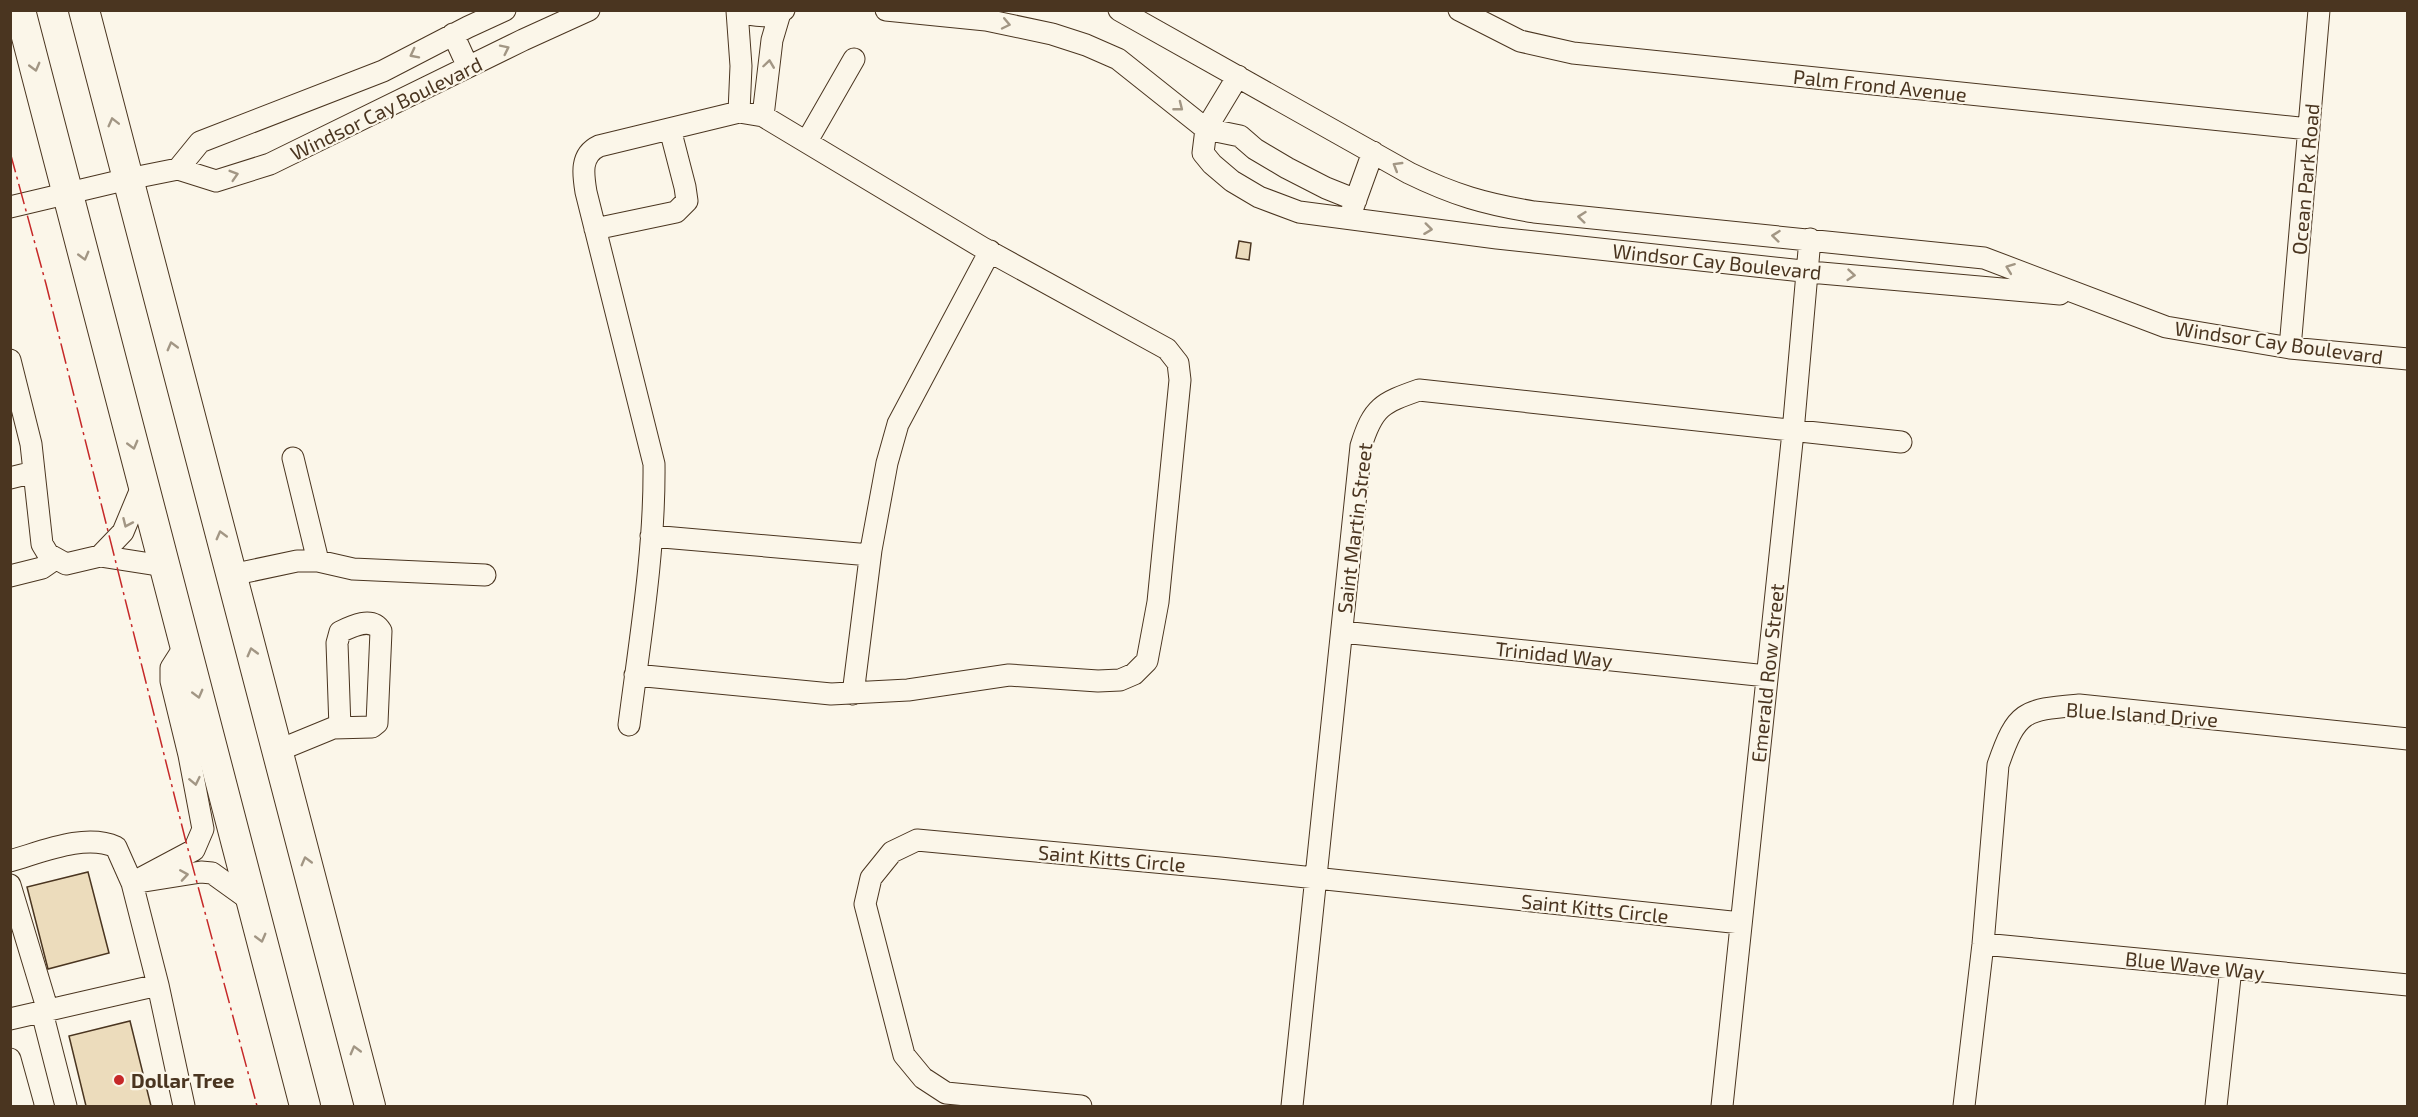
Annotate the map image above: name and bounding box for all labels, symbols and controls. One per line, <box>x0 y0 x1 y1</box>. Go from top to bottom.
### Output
one-way arrow <box>1001 17 1011 30</box>
one-way arrow <box>499 45 510 56</box>
one-way arrow <box>410 47 421 59</box>
street label: Windsor Cay Boulevard <box>286 51 486 165</box>
one-way arrow <box>762 60 774 69</box>
one-way arrow <box>27 62 40 72</box>
street label: Palm Frond Avenue <box>1792 64 1968 106</box>
one-way arrow <box>1172 100 1183 111</box>
street label: Ocean Park Road <box>2286 102 2324 256</box>
one-way arrow <box>108 117 121 127</box>
one-way arrow <box>1393 161 1403 173</box>
one-way arrow <box>228 170 239 182</box>
one-way arrow <box>1578 211 1587 224</box>
one-way arrow <box>1423 222 1433 235</box>
one-way arrow <box>1772 230 1781 243</box>
street label: Windsor Cay Boulevard <box>1611 238 1823 284</box>
one-way arrow <box>77 250 89 261</box>
one-way arrow <box>2006 263 2017 275</box>
one-way arrow <box>1847 268 1856 281</box>
street label: Windsor Cay Boulevard <box>2173 315 2385 369</box>
one-way arrow <box>166 341 179 351</box>
one-way arrow <box>126 439 138 449</box>
street label: Saint Martin Street <box>1332 441 1376 615</box>
one-way arrow <box>122 517 134 528</box>
one-way arrow <box>215 530 228 540</box>
street label: Emerald Row Street <box>1746 582 1788 764</box>
street label: Trinidad Way <box>1494 636 1614 672</box>
one-way arrow <box>246 647 259 657</box>
one-way arrow <box>190 689 203 699</box>
street label: Blue Island Drive <box>2065 697 2219 731</box>
one-way arrow <box>188 776 201 786</box>
street label: Saint Kitts Circle <box>1037 840 1187 876</box>
one-way arrow <box>301 856 313 867</box>
one-way arrow <box>180 869 189 881</box>
street label: Saint Kitts Circle <box>1520 888 1670 928</box>
one-way arrow <box>253 933 266 943</box>
street label: Blue Wave Way <box>2124 946 2266 984</box>
one-way arrow <box>350 1045 363 1055</box>
place label: Dollar Tree <box>131 1068 234 1092</box>
marker: Dollar Tree <box>112 1073 126 1087</box>

